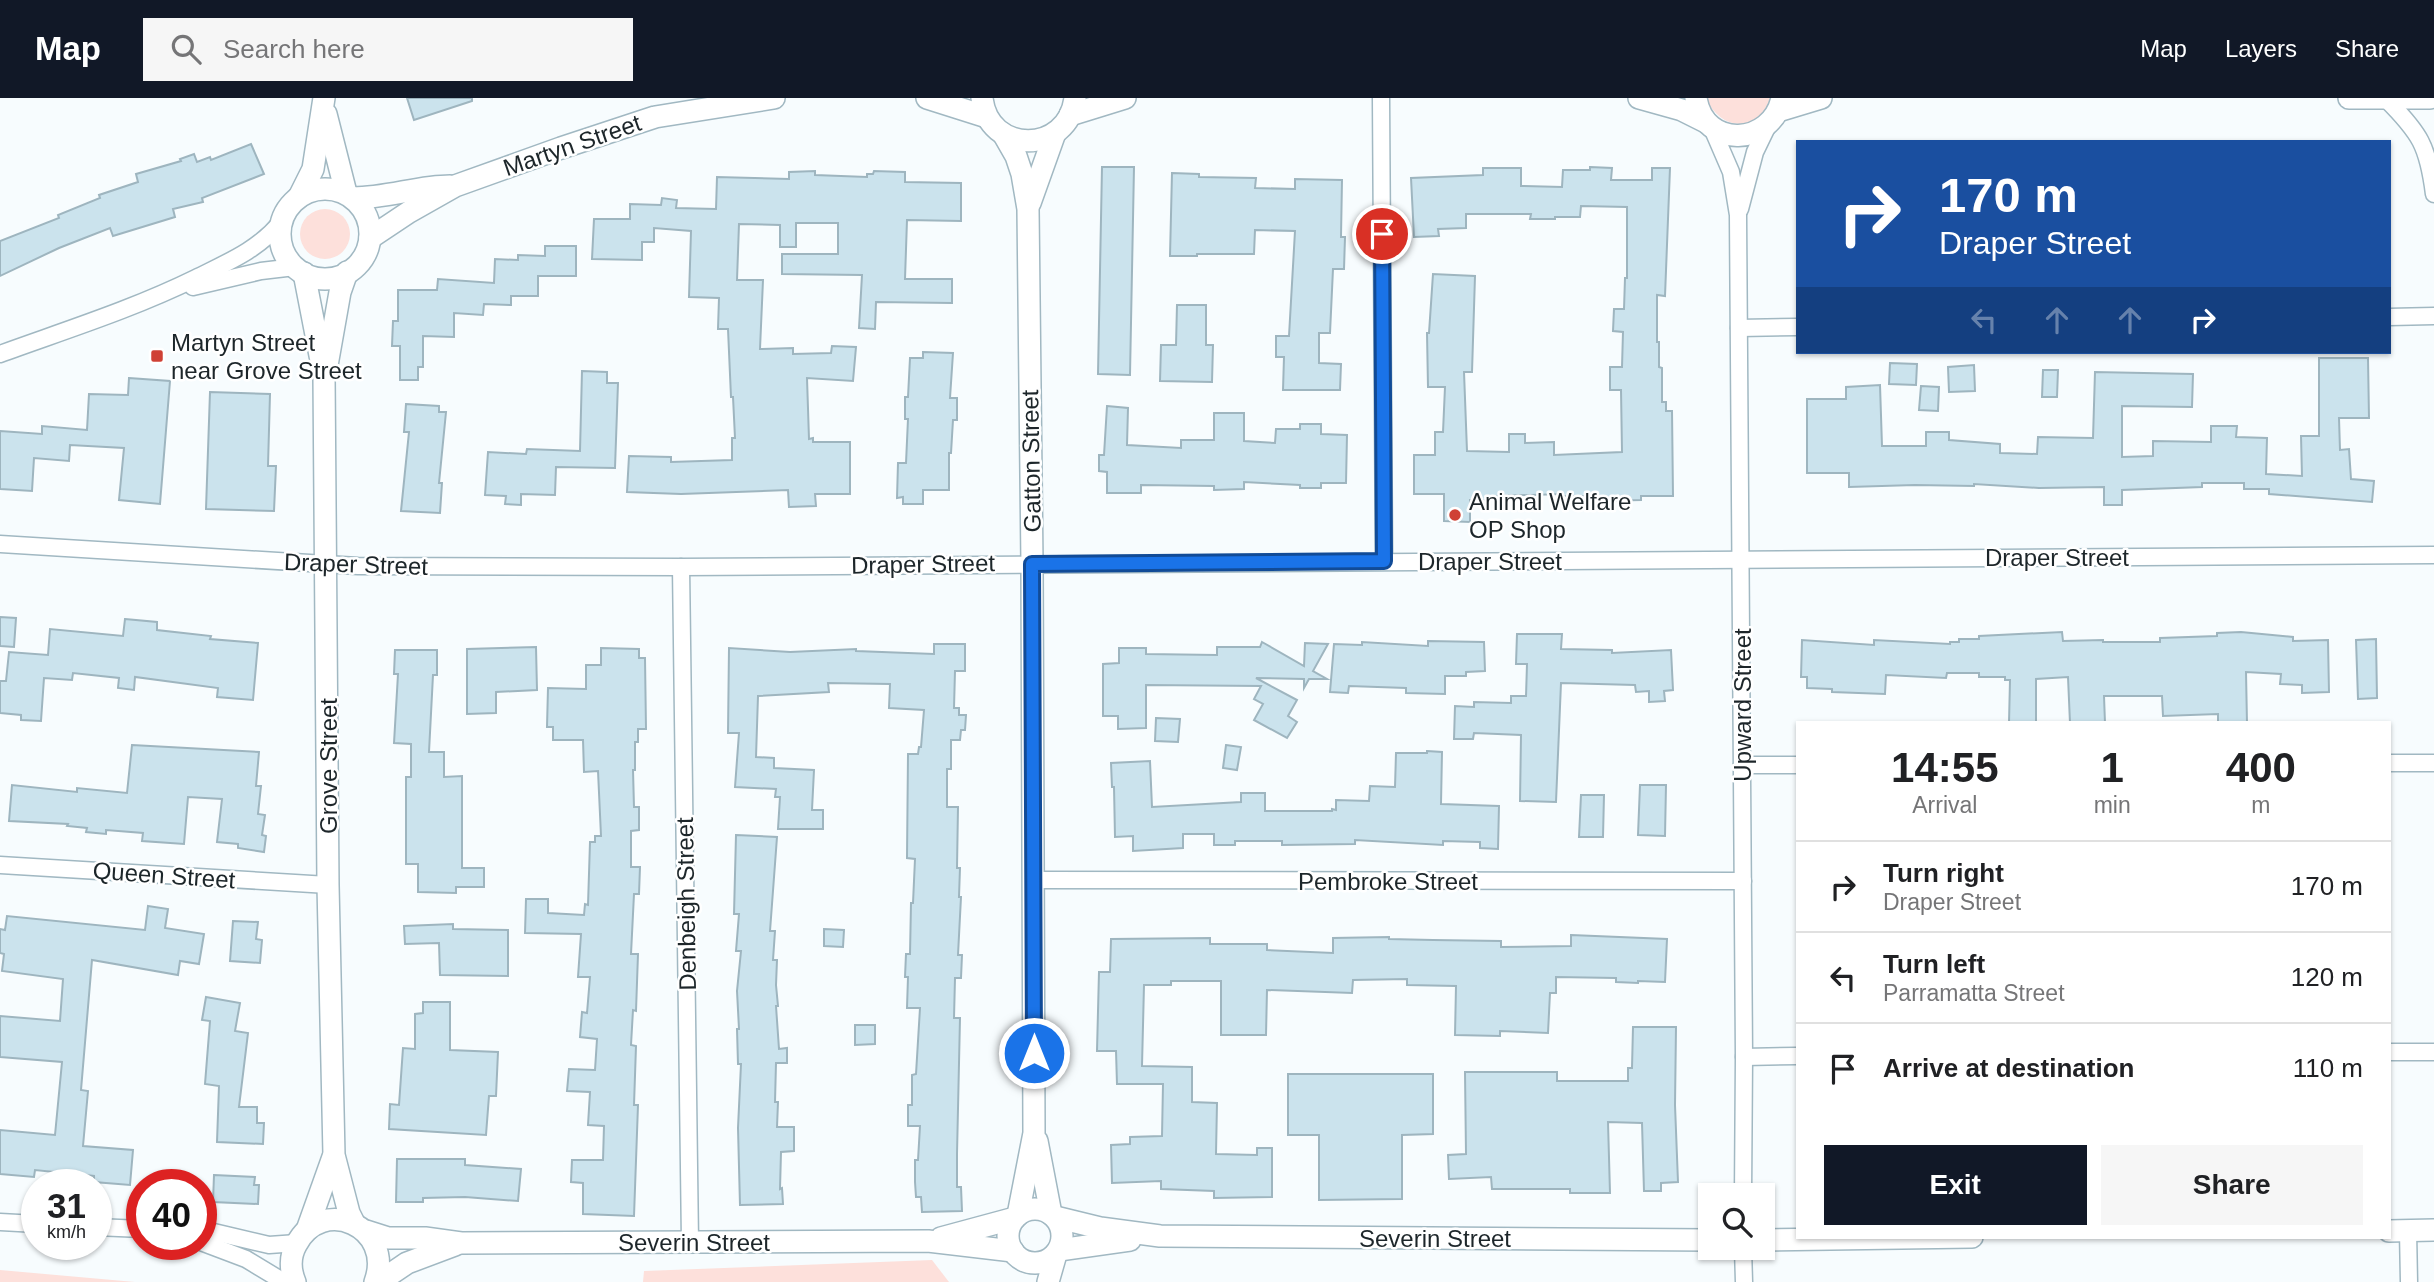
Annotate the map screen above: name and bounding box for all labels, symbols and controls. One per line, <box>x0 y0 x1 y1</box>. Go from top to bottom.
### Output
search box <box>143 18 633 81</box>
text: Map <box>35 30 101 67</box>
icon: search <box>167 30 205 68</box>
text: Search here <box>223 34 365 64</box>
text: Map <box>2140 35 2187 62</box>
text: Layers <box>2225 35 2297 62</box>
text: Share <box>2335 35 2399 62</box>
street label: Martyn Street <box>500 109 645 181</box>
icon: right <box>1824 168 1915 259</box>
text: 170 m <box>1939 168 2078 222</box>
pin <box>1352 204 1412 264</box>
icon: arrive <box>1363 215 1401 253</box>
text: Draper Street <box>1939 225 2131 261</box>
icon: left <box>1965 301 2003 339</box>
icon: ahead <box>2038 301 2076 339</box>
icon: ahead <box>2111 301 2149 339</box>
icon: right <box>2184 301 2222 339</box>
place label: Martyn Street near Grove Street <box>171 329 362 384</box>
marker: Martyn Street near Grove Street <box>149 348 165 364</box>
street label: Gatton Street <box>1016 389 1046 533</box>
place label: Animal Welfare OP Shop <box>1469 488 1631 543</box>
marker: Animal Welfare OP Shop <box>1447 507 1463 523</box>
street label: Draper Street <box>1985 544 2129 571</box>
street label: Draper Street <box>284 548 429 580</box>
street label: Draper Street <box>1418 548 1562 575</box>
street label: Draper Street <box>851 549 996 579</box>
street label: Upward Street <box>1729 628 1756 782</box>
street label: Grove Street <box>315 698 342 834</box>
text: 14:55 <box>1891 744 1999 791</box>
text: 1 <box>2100 744 2124 791</box>
text: 400 <box>2226 744 2296 791</box>
text: Arrival <box>1912 792 1977 818</box>
text: min <box>2094 792 2131 818</box>
text: m <box>2251 792 2270 818</box>
street label: Denbeigh Street <box>671 817 701 991</box>
street label: Queen Street <box>92 857 236 893</box>
text: Turn right <box>1883 858 2004 888</box>
street label: Pembroke Street <box>1298 868 1478 895</box>
icon: right <box>1824 868 1862 906</box>
text: 170 m <box>2291 871 2363 901</box>
text: Draper Street <box>1883 889 2021 915</box>
text: Turn left <box>1883 949 1985 979</box>
icon: left <box>1824 959 1862 997</box>
text: 120 m <box>2291 962 2363 992</box>
text: Parramatta Street <box>1883 980 2065 1006</box>
position arrow <box>997 1016 1071 1090</box>
icon: arrive <box>1824 1050 1862 1088</box>
text: Arrive at destination <box>1883 1053 2134 1083</box>
text: 110 m <box>2293 1053 2363 1083</box>
button: Exit <box>1824 1145 2087 1225</box>
button: Share <box>2101 1145 2363 1225</box>
speed limit sign: 40 <box>126 1169 217 1260</box>
map controls <box>1698 1183 1775 1260</box>
button: search <box>1698 1183 1775 1260</box>
text: 31 <box>47 1186 86 1225</box>
text: km/h <box>47 1222 86 1242</box>
street label: Severin Street <box>1359 1225 1511 1252</box>
street label: Severin Street <box>618 1229 770 1256</box>

